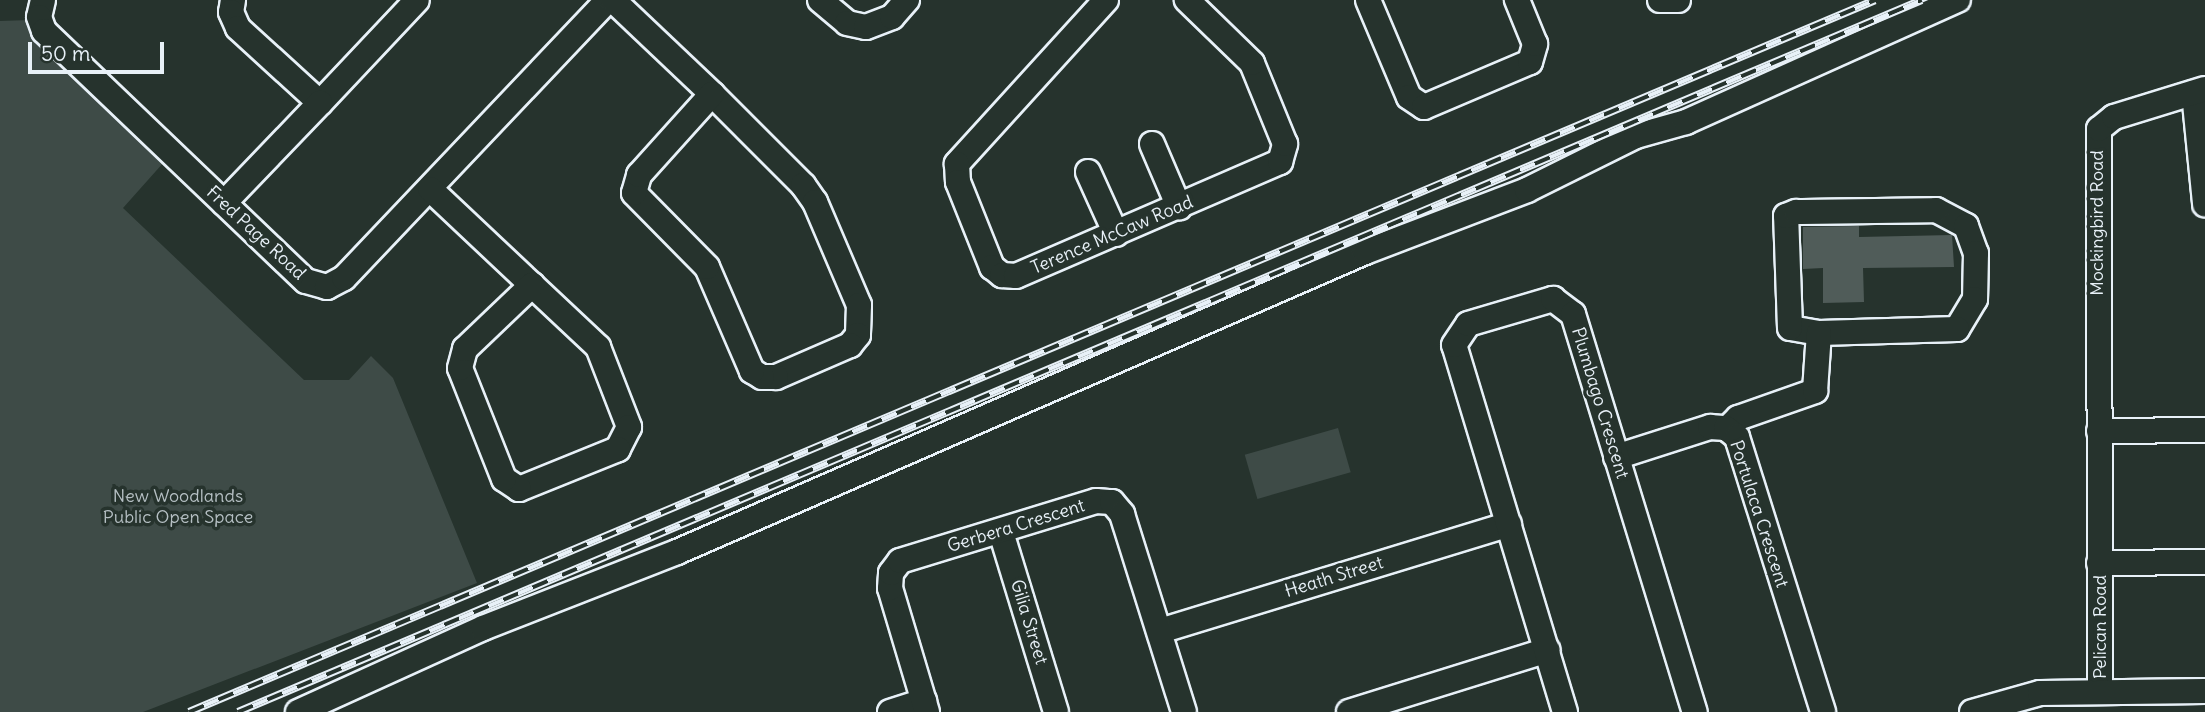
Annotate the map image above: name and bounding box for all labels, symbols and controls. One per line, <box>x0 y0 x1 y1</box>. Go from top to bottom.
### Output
scale bar <box>32 28 168 72</box>
text: 50 m <box>41 40 90 67</box>
street label: Mockingbird Road <box>2086 150 2108 296</box>
street label: Fred Page Road <box>202 182 310 284</box>
street label: Terence McCaw Road <box>1028 191 1196 279</box>
street label: Plumbago Crescent <box>1567 325 1633 481</box>
street label: Portulaca Crescent <box>1725 438 1793 590</box>
park label: New Woodlands Public Open Space <box>103 486 253 528</box>
street label: Gerbera Crescent <box>945 495 1087 557</box>
street label: Heath Street <box>1282 552 1386 602</box>
street label: Pelican Road <box>2089 575 2111 679</box>
street label: Gilia Street <box>1006 577 1052 667</box>

